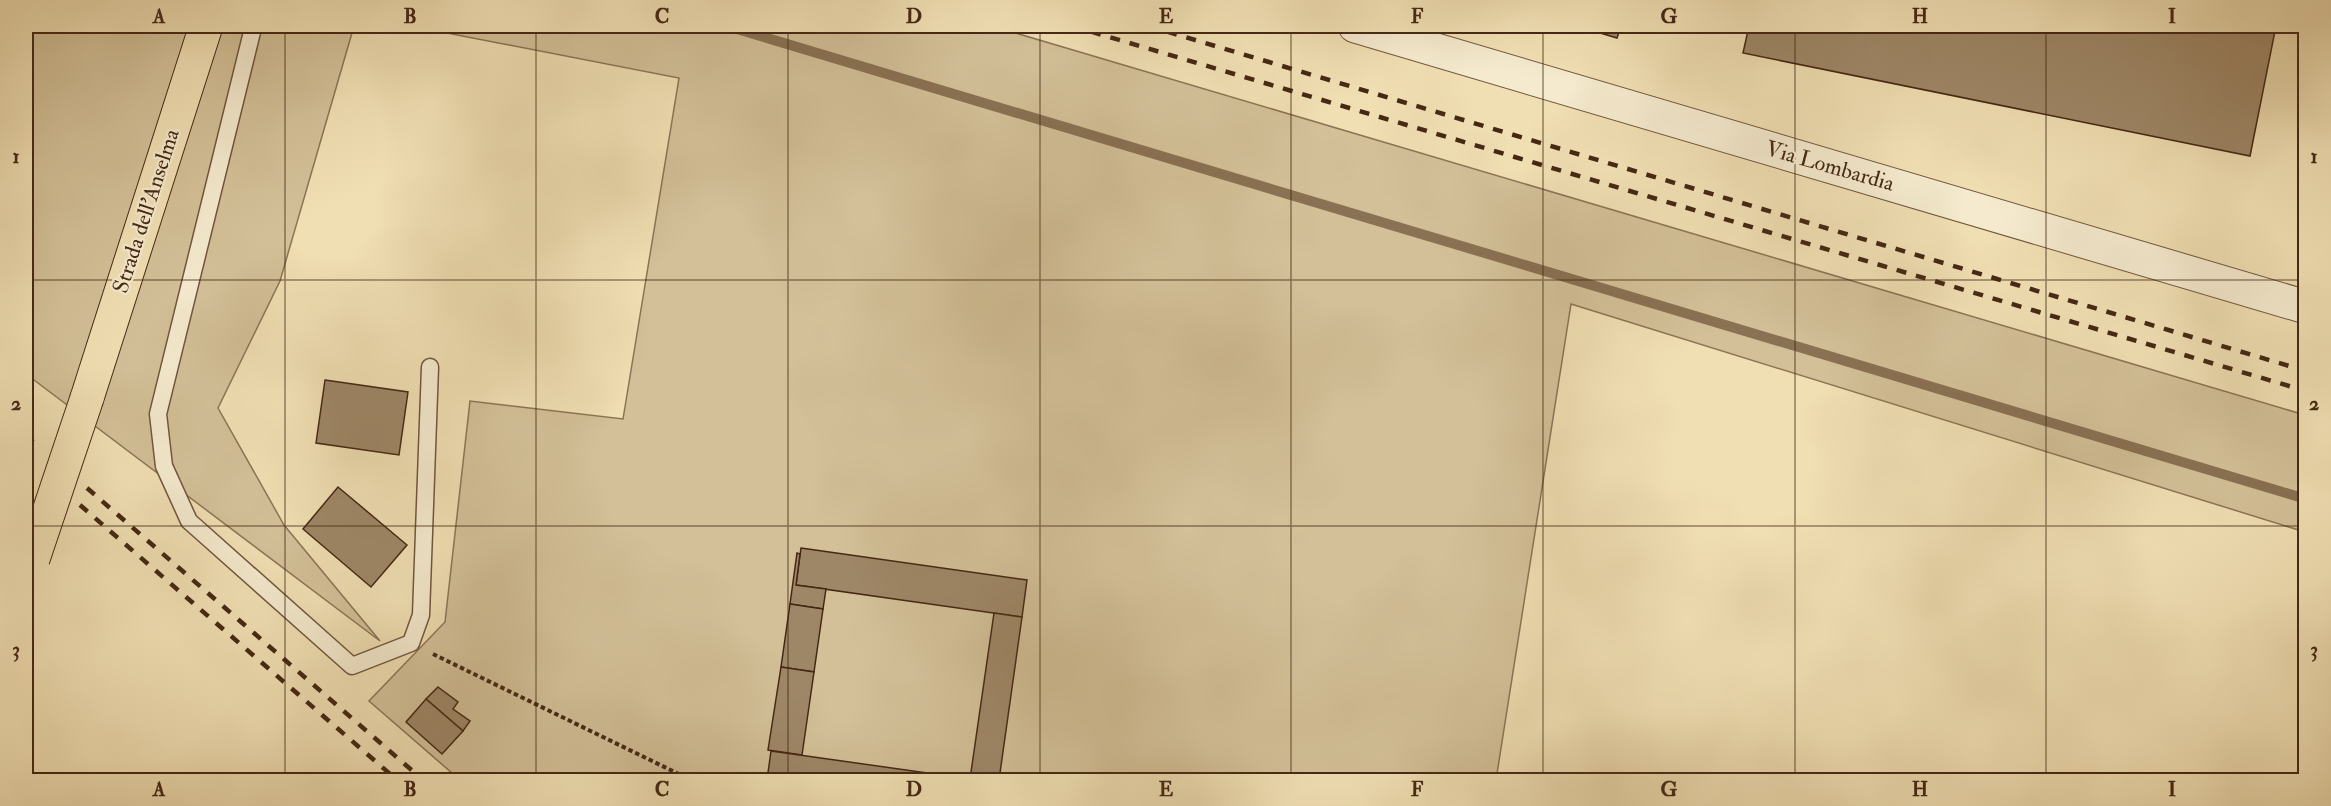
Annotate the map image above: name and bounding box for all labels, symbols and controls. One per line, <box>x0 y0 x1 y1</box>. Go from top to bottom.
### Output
text: A <box>152 4 166 29</box>
text: B <box>403 4 417 29</box>
text: C <box>655 4 669 29</box>
text: D <box>906 4 922 29</box>
text: E <box>1159 4 1174 29</box>
text: F <box>1411 4 1424 29</box>
text: G <box>1661 4 1678 29</box>
text: H <box>1912 4 1928 29</box>
text: I <box>2168 4 2176 29</box>
street label: Strada dell'Anselma <box>106 124 186 297</box>
street label: Via Lombardia <box>1763 134 1898 198</box>
text: 1 <box>12 144 20 169</box>
text: 1 <box>2310 144 2318 169</box>
text: 2 <box>11 391 21 416</box>
text: 2 <box>2309 391 2319 416</box>
text: 3 <box>12 637 20 662</box>
text: 3 <box>2310 637 2318 662</box>
text: A <box>152 777 166 802</box>
text: B <box>403 777 417 802</box>
text: C <box>655 777 669 802</box>
text: D <box>906 777 922 802</box>
text: E <box>1159 777 1174 802</box>
text: F <box>1411 777 1424 802</box>
text: G <box>1661 777 1678 802</box>
text: H <box>1912 777 1928 802</box>
text: I <box>2168 777 2176 802</box>

